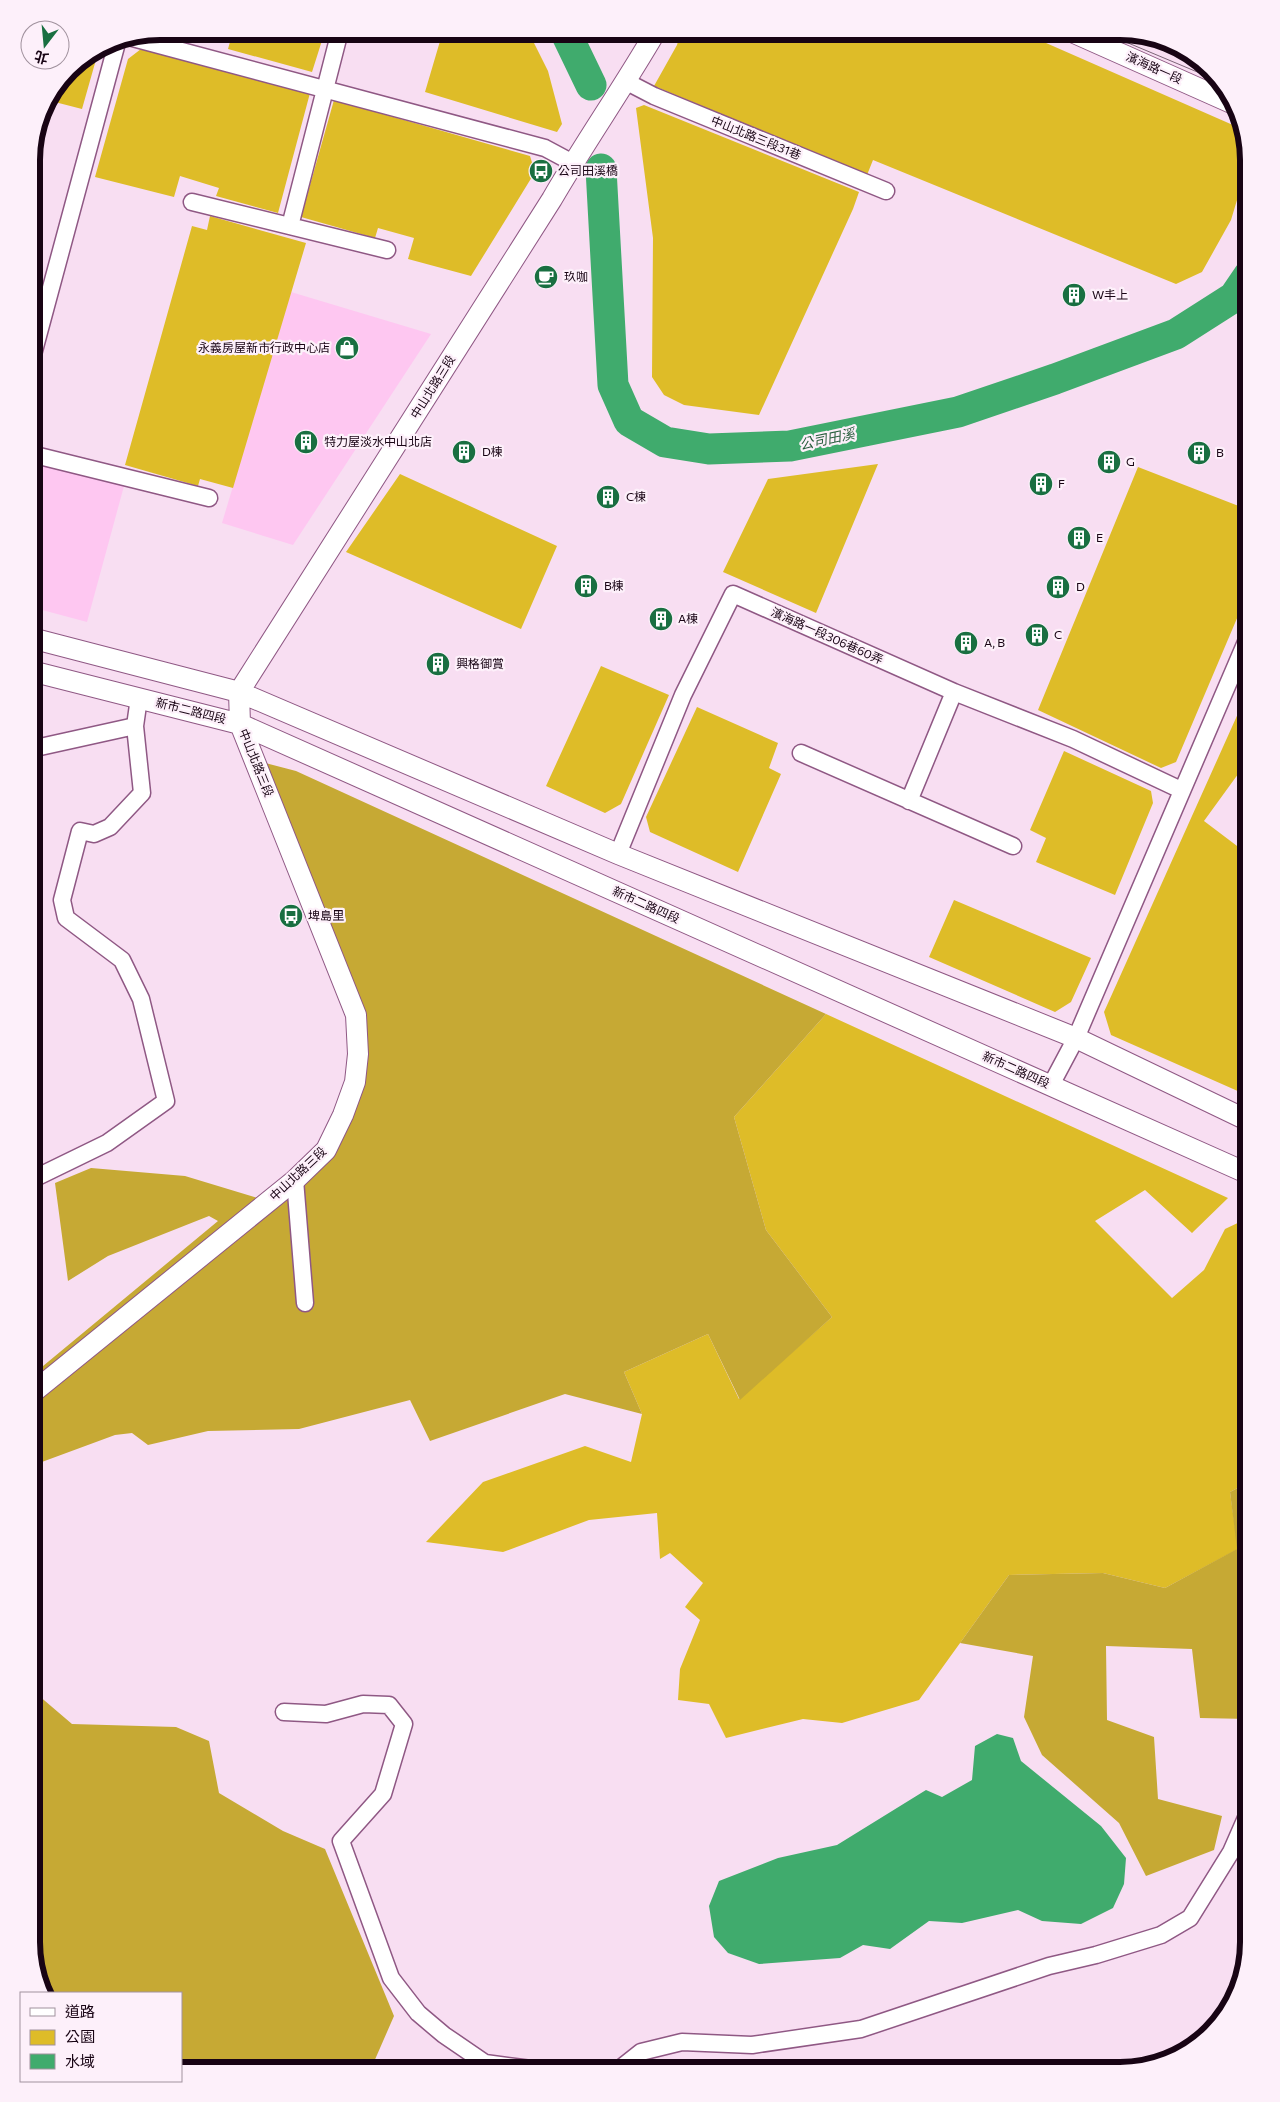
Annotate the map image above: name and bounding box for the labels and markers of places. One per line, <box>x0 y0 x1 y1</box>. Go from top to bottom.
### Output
bus stop icon: 公司田溪橋 <box>528 158 554 184</box>
place label: 公司田溪橋 <box>558 163 618 177</box>
cafe icon: 玖咖 <box>533 264 559 290</box>
place label: 玖咖 <box>564 269 588 283</box>
building icon: W丰上 <box>1061 282 1087 308</box>
place label: W丰上 <box>1092 287 1128 301</box>
shop icon: 永義房屋新市行政中心店 <box>334 335 360 361</box>
place label: 永義房屋新市行政中心店 <box>198 340 330 354</box>
building icon: 特力屋淡水中山北店 <box>293 429 319 455</box>
place label: 特力屋淡水中山北店 <box>324 434 432 448</box>
building icon: D棟 <box>451 439 477 465</box>
building icon: B <box>1186 440 1212 466</box>
place label: D棟 <box>482 444 503 458</box>
place label: B <box>1216 445 1224 459</box>
building icon: G <box>1096 449 1122 475</box>
place label: G <box>1126 454 1135 468</box>
building icon: F <box>1028 471 1054 497</box>
place label: F <box>1058 476 1065 490</box>
building icon: C棟 <box>595 484 621 510</box>
place label: C棟 <box>626 489 646 503</box>
building icon: E <box>1066 525 1092 551</box>
place label: E <box>1096 530 1103 544</box>
building icon: B棟 <box>573 573 599 599</box>
building icon: D <box>1045 574 1071 600</box>
place label: B棟 <box>604 578 624 592</box>
place label: D <box>1076 579 1085 593</box>
building icon: A棟 <box>648 606 674 632</box>
place label: A棟 <box>678 611 698 625</box>
building icon: C <box>1024 622 1050 648</box>
place label: C <box>1054 627 1062 641</box>
building icon: A, B <box>953 630 979 656</box>
place label: A, B <box>984 635 1005 649</box>
building icon: 興格御賞 <box>425 651 451 677</box>
place label: 興格御賞 <box>456 656 504 670</box>
bus stop icon: 埤島里 <box>278 903 304 929</box>
place label: 埤島里 <box>308 908 344 922</box>

